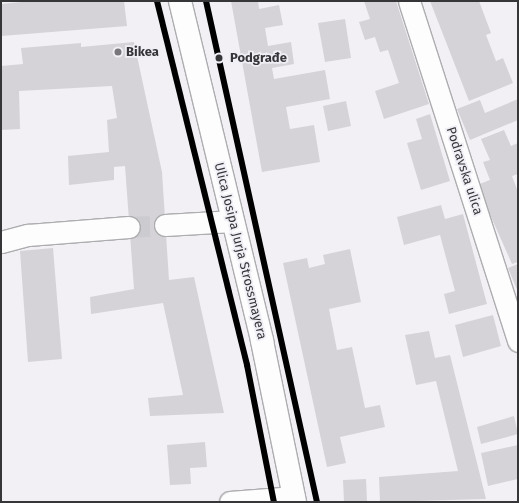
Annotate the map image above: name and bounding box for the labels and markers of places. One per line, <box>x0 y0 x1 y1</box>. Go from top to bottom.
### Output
place label: Bikea <box>126 44 159 60</box>
marker: Bikea <box>113 47 123 57</box>
place label: Podgrađe <box>230 50 287 66</box>
marker: Podgrađe <box>212 51 226 65</box>

